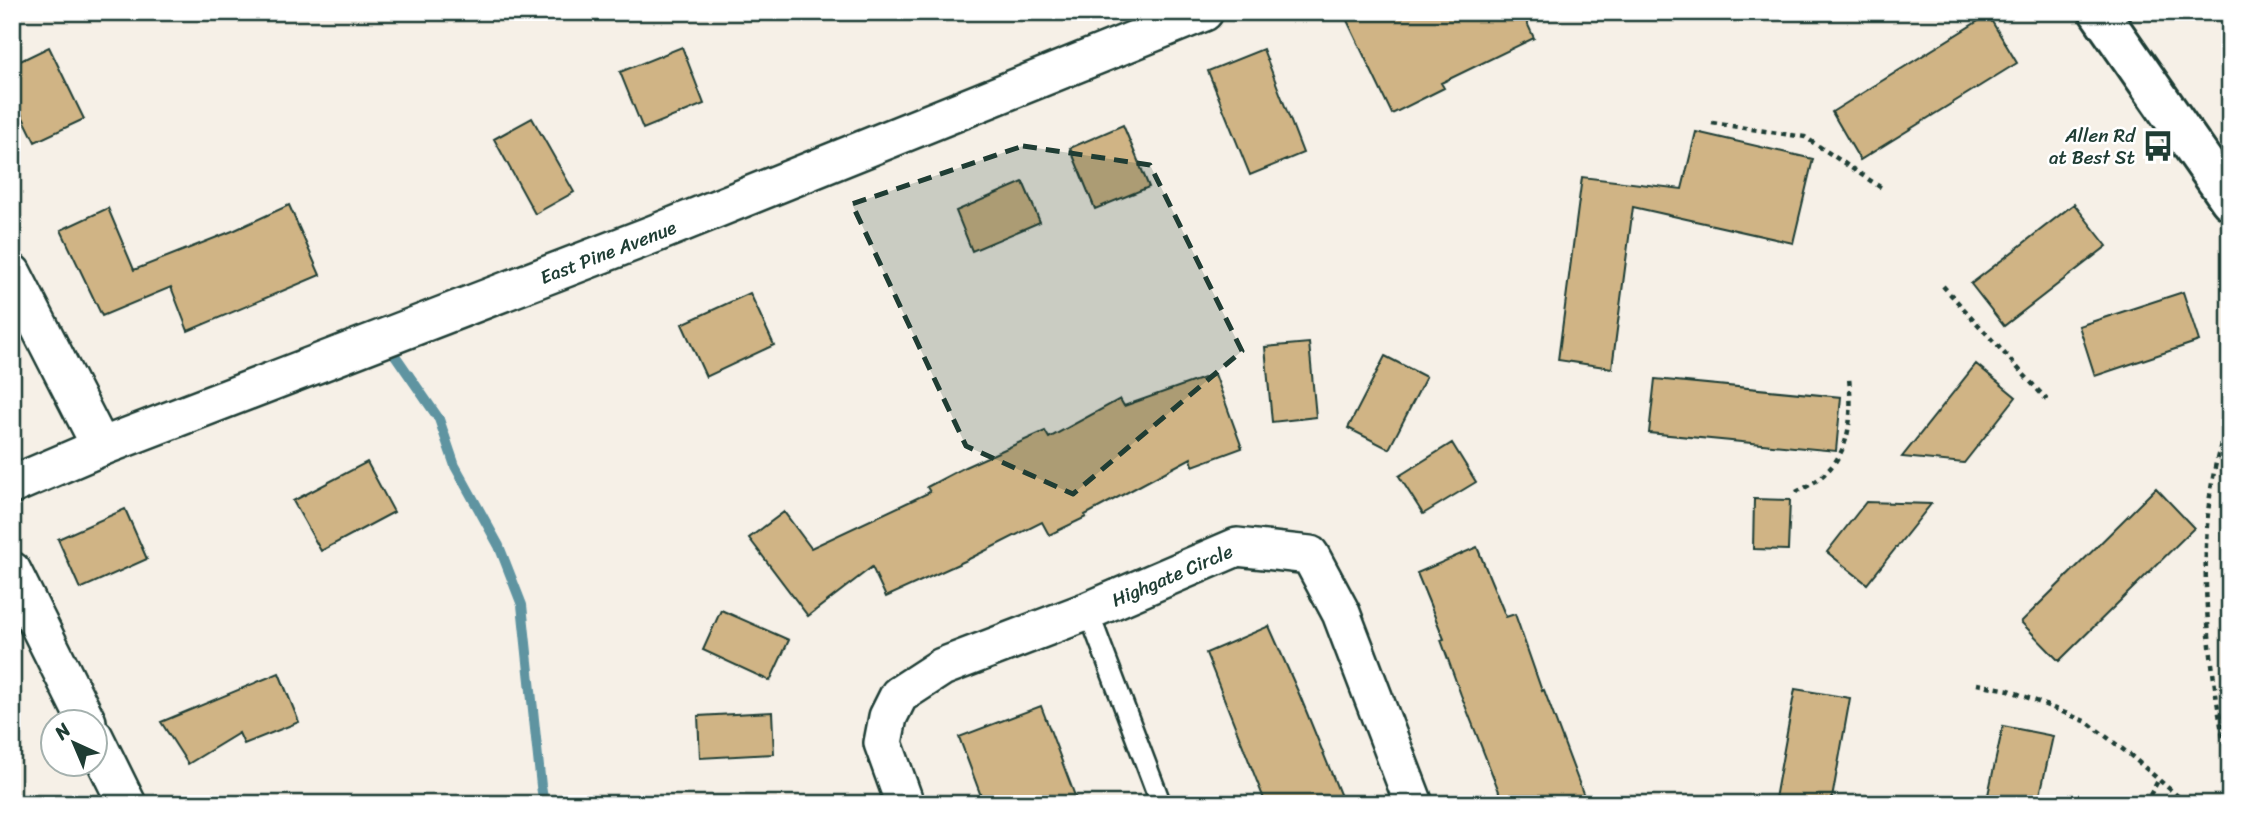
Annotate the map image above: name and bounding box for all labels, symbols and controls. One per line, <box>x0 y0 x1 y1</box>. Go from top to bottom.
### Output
place label: Allen Rd at Best St <box>2049 119 2137 174</box>
bus stop icon: Allen Rd at Best St <box>2141 129 2175 163</box>
street label: East Pine Avenue <box>535 211 681 294</box>
street label: Highgate Circle <box>1106 535 1238 616</box>
north arrow <box>38 708 108 778</box>
text: N <box>46 714 79 748</box>

